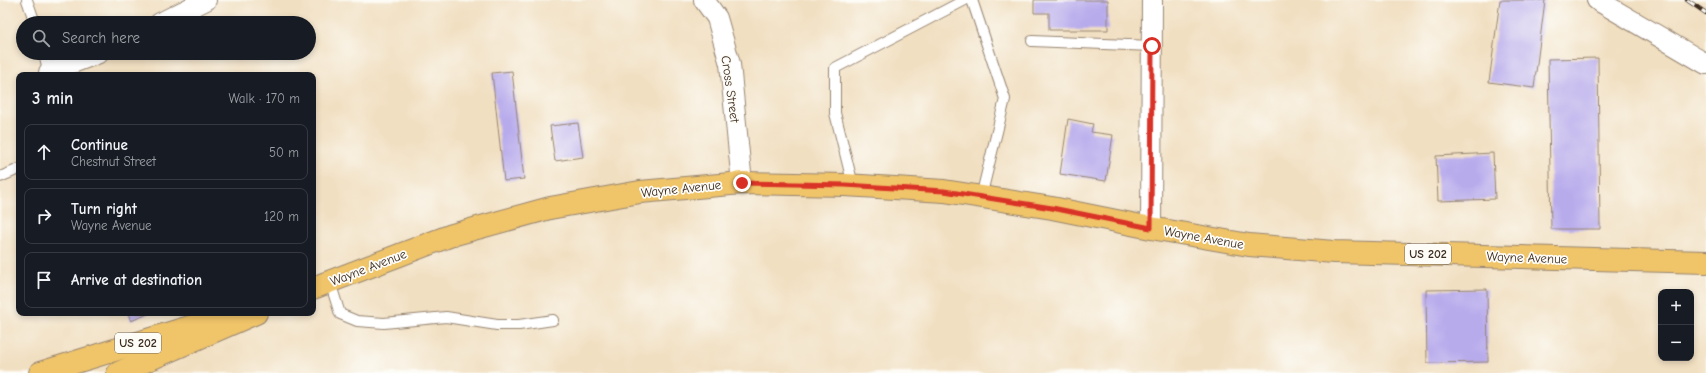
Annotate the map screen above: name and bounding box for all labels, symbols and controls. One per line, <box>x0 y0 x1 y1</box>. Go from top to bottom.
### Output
search box <box>16 16 316 60</box>
icon: search <box>30 27 52 49</box>
text: Search here <box>62 29 140 47</box>
route start <box>1143 37 1161 55</box>
street label: Cross Street <box>718 55 743 125</box>
text: 3 min <box>32 89 73 108</box>
text: Walk · 170 m <box>228 91 300 106</box>
text: Continue <box>71 136 128 154</box>
icon: ahead <box>33 141 55 163</box>
text: 50 m <box>269 145 299 160</box>
text: Chestnut Street <box>71 154 156 169</box>
route end <box>733 174 751 192</box>
street label: Wayne Avenue <box>640 177 722 200</box>
text: Turn right <box>71 200 137 218</box>
icon: right <box>33 205 55 227</box>
text: 120 m <box>264 209 299 224</box>
text: Wayne Avenue <box>71 218 152 233</box>
street label: Wayne Avenue <box>1163 223 1245 252</box>
road number: US 202 <box>1405 244 1451 264</box>
street label: Wayne Avenue <box>328 246 409 289</box>
street label: Wayne Avenue <box>1486 249 1568 266</box>
icon: arrive <box>33 269 55 291</box>
text: Arrive at destination <box>71 271 202 289</box>
map controls <box>1658 289 1694 361</box>
button: + <box>1658 289 1694 325</box>
button: − <box>1658 325 1694 361</box>
road number: US 202 <box>115 333 161 353</box>

